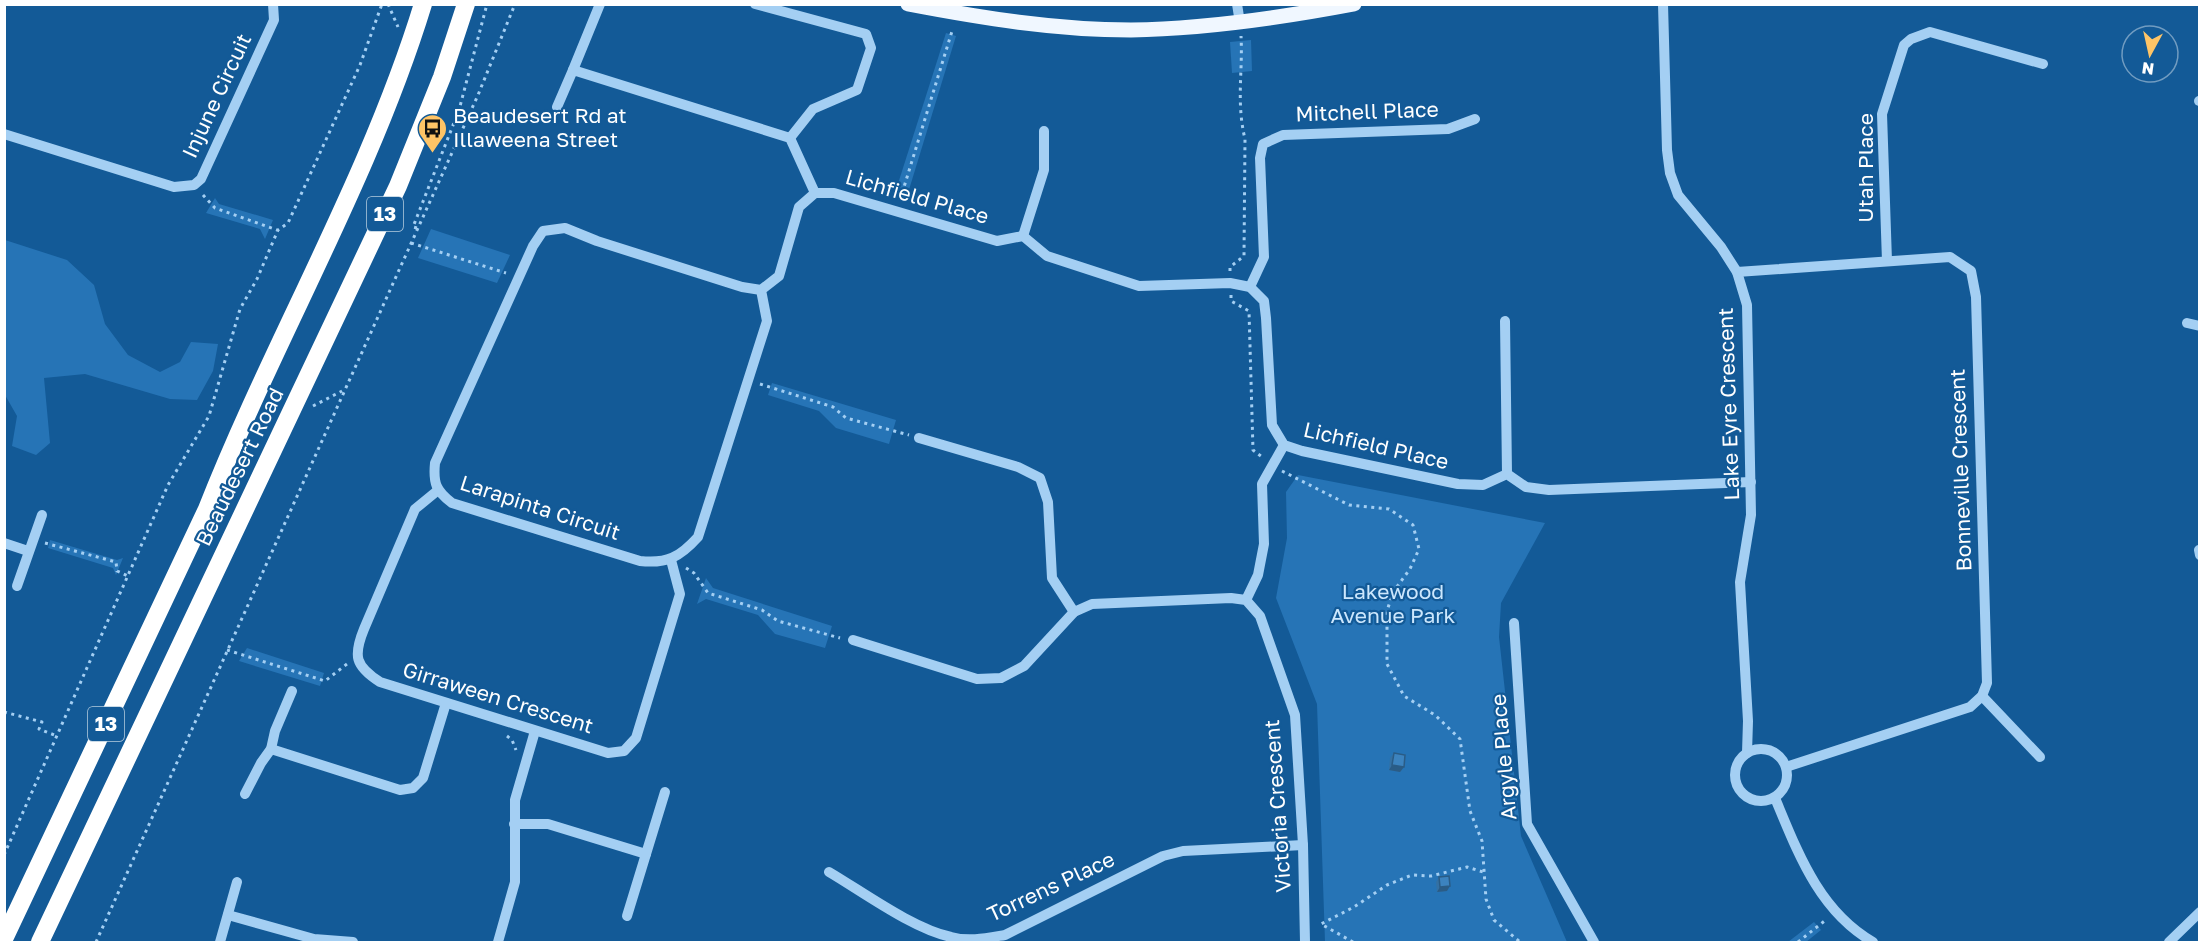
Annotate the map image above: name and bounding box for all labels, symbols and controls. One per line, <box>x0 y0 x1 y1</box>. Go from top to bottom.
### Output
north arrow <box>2120 24 2180 84</box>
street label: Injune Circuit <box>176 29 256 162</box>
text: N <box>2140 58 2155 80</box>
street label: Mitchell Place <box>1295 96 1439 126</box>
place label: Beaudesert Rd at Illaweena Street <box>453 102 627 152</box>
bus stop icon: Beaudesert Rd at Illaweena Street <box>416 112 448 154</box>
street label: Utah Place <box>1852 113 1878 223</box>
street label: Lichfield Place <box>843 163 992 229</box>
road number: 13 <box>367 197 403 231</box>
street label: Lake Eyre Crescent <box>1712 307 1744 501</box>
street label: Bonneville Crescent <box>1943 368 1977 572</box>
street label: Beaudesert Road <box>190 383 289 550</box>
street label: Lichfield Place <box>1301 416 1451 474</box>
street label: Larapinta Circuit <box>457 469 624 545</box>
park label: Lakewood Avenue Park <box>1331 578 1456 628</box>
street label: Girraween Crescent <box>400 656 597 738</box>
street label: Argyle Place <box>1485 693 1521 821</box>
road number: 13 <box>88 707 124 741</box>
street label: Victoria Crescent <box>1258 719 1296 893</box>
street label: Torrens Place <box>983 845 1118 927</box>

